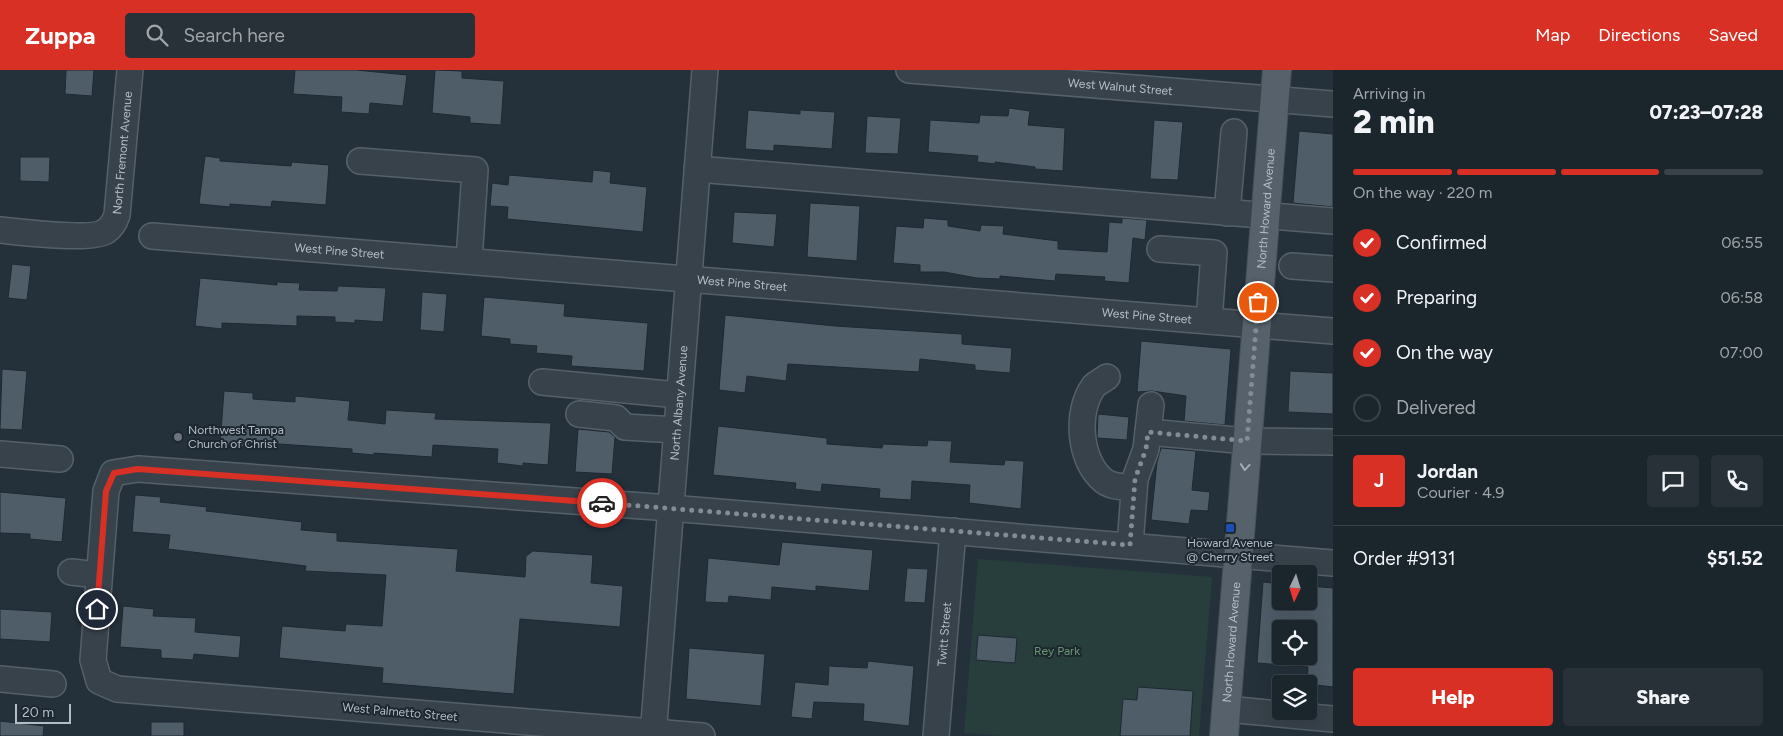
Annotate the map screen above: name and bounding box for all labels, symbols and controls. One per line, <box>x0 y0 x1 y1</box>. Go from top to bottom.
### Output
search box <box>125 13 475 58</box>
text: Zuppa <box>25 21 95 50</box>
icon: search <box>143 21 171 49</box>
text: Search here <box>183 24 285 47</box>
text: Map <box>1535 24 1570 46</box>
text: Directions <box>1598 24 1680 46</box>
text: Saved <box>1708 24 1758 46</box>
street label: West Walnut Street <box>1067 76 1174 98</box>
text: Arriving in <box>1353 84 1425 103</box>
street label: North Fremont Avenue <box>110 90 135 215</box>
text: 07:23–07:28 <box>1649 101 1763 124</box>
text: 2 min <box>1353 103 1435 141</box>
street label: North Howard Avenue <box>1254 148 1278 269</box>
text: On the way · 220 m <box>1353 183 1492 202</box>
icon: check <box>1353 229 1381 257</box>
text: Confirmed <box>1396 231 1487 254</box>
text: 06:55 <box>1721 233 1763 252</box>
street label: West Pine Street <box>294 240 385 262</box>
street label: West Pine Street <box>696 273 788 294</box>
pin <box>1237 281 1279 323</box>
icon: check <box>1353 284 1381 312</box>
text: Preparing <box>1396 286 1477 309</box>
icon: bag <box>1244 288 1272 316</box>
text: 06:58 <box>1721 288 1763 307</box>
street label: West Pine Street <box>1101 305 1193 327</box>
icon: check <box>1353 339 1381 367</box>
text: On the way <box>1396 341 1493 364</box>
text: 07:00 <box>1720 343 1763 362</box>
street label: North Albany Avenue <box>668 345 690 461</box>
text: Delivered <box>1396 396 1476 419</box>
place label: Northwest Tampa Church of Christ <box>188 423 284 451</box>
marker: Northwest Tampa Church of Christ <box>172 431 184 443</box>
button: chat <box>1647 455 1699 507</box>
button: phone <box>1711 455 1763 507</box>
text: Jordan <box>1417 460 1478 483</box>
one-way arrow <box>1240 464 1251 472</box>
text: J <box>1374 469 1384 492</box>
courier <box>577 478 627 528</box>
text: Courier · 4.9 <box>1417 483 1504 502</box>
icon: car <box>588 489 616 517</box>
marker: Howard Avenue @ Cherry Street <box>1224 522 1236 534</box>
place label: Howard Avenue @ Cherry Street <box>1186 536 1274 564</box>
text: Order #9131 <box>1353 547 1456 570</box>
text: $51.52 <box>1707 547 1763 570</box>
north arrow <box>1272 565 1318 610</box>
map controls <box>1272 565 1317 720</box>
street label: North Howard Avenue <box>1220 581 1243 703</box>
pin <box>76 588 118 630</box>
icon: home <box>83 595 111 623</box>
street label: Twitt Street <box>935 601 954 667</box>
button: locate <box>1272 620 1317 665</box>
park label: Rey Park <box>1034 644 1080 658</box>
button: Help <box>1353 668 1553 726</box>
button: Share <box>1563 668 1763 726</box>
button: layers <box>1272 675 1317 720</box>
street label: West Palmetto Street <box>342 700 459 724</box>
scale bar <box>15 701 71 724</box>
text: 20 m <box>22 704 54 721</box>

